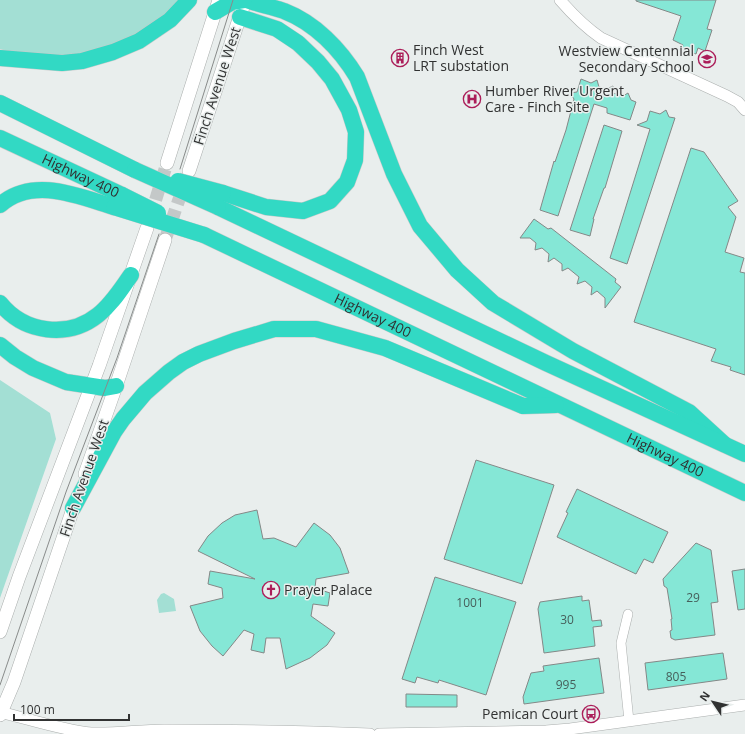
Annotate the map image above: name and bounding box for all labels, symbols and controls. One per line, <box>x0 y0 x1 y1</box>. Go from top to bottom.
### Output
street label: Finch Avenue West <box>188 24 245 147</box>
place label: Finch West LRT substation <box>413 40 509 75</box>
place label: Westview Centennial Secondary School <box>559 41 694 76</box>
building icon: Finch West LRT substation <box>390 48 410 68</box>
school or university icon: Westview Centennial Secondary School <box>697 49 717 69</box>
place label: Humber River Urgent Care - Finch Site <box>485 81 624 116</box>
hospital icon: Humber River Urgent Care - Finch Site <box>462 89 482 109</box>
street label: Highway 400 <box>39 149 123 201</box>
street label: Highway 400 <box>331 289 415 342</box>
street label: Finch Avenue West <box>55 417 113 539</box>
street label: Highway 400 <box>624 428 707 481</box>
church icon: Prayer Palace <box>261 580 281 600</box>
place label: Prayer Palace <box>284 580 372 599</box>
house number: 29 <box>686 589 700 606</box>
house number: 1001 <box>456 594 484 611</box>
house number: 30 <box>560 611 574 628</box>
house number: 805 <box>666 668 686 685</box>
house number: 995 <box>556 676 576 693</box>
north arrow <box>693 682 733 722</box>
text: N <box>696 688 713 704</box>
scale bar <box>14 696 129 722</box>
text: 100 m <box>20 701 55 718</box>
place label: Pemican Court <box>482 704 578 723</box>
bus stop icon: Pemican Court <box>581 704 601 724</box>

